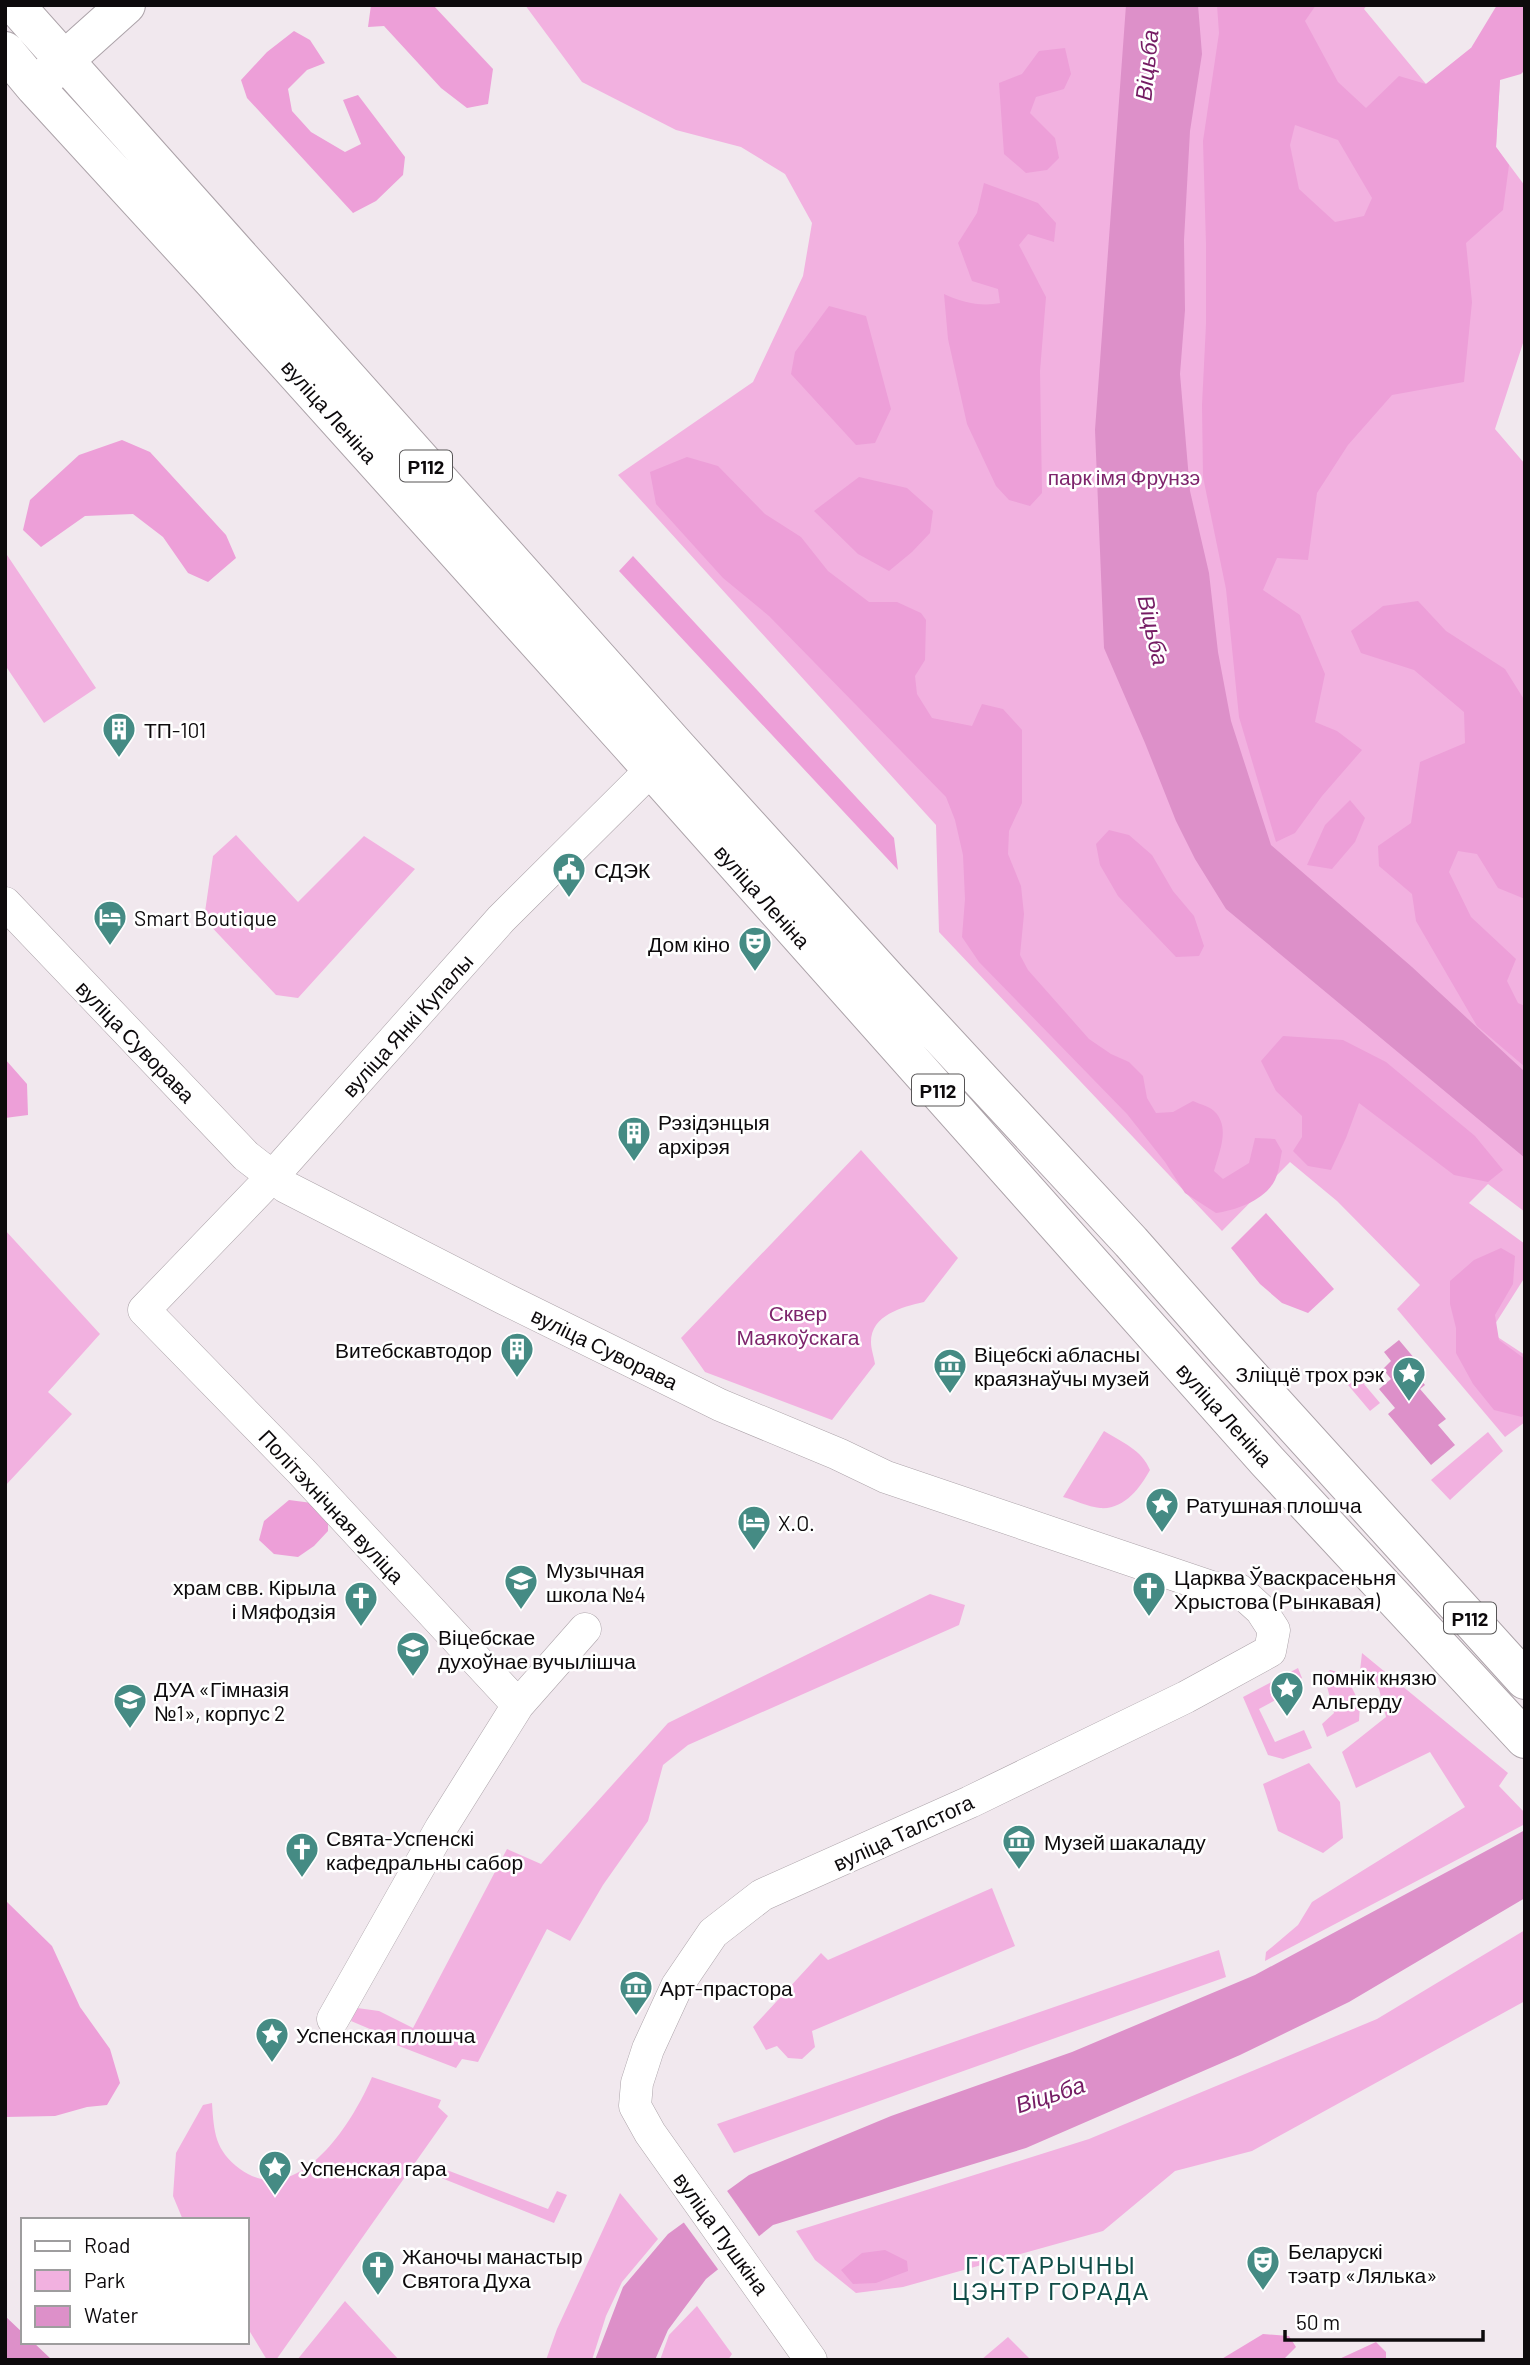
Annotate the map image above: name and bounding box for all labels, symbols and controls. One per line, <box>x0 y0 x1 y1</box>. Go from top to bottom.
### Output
water label: Віцьба <box>1128 28 1164 102</box>
street label: вуліца Леніна <box>277 354 383 468</box>
road number: Р112 <box>400 450 452 481</box>
park label: парк імя Фрунзэ <box>1048 464 1200 489</box>
water label: Віцьба <box>1132 592 1176 668</box>
building icon: ТП-101 <box>100 710 138 759</box>
place label: ТП-101 <box>144 717 206 742</box>
street label: вуліца Леніна <box>710 839 816 953</box>
public building icon: СДЭК <box>550 850 588 899</box>
place label: СДЭК <box>594 857 651 882</box>
hotel icon: Smart Boutique <box>91 898 129 947</box>
place label: Smart Boutique <box>134 905 277 930</box>
theatre icon: Дом кіно <box>736 924 774 973</box>
place label: Дом кіно <box>648 931 730 956</box>
street label: вуліца Янкі Купалы <box>336 948 478 1102</box>
street label: вуліца Суворава <box>72 975 201 1107</box>
road number: Р112 <box>912 1074 964 1106</box>
place label: Рэзідэнцыя архірэя <box>658 1109 770 1158</box>
building icon: Рэзідэнцыя архірэя <box>615 1114 653 1163</box>
park label: Сквер Маякоўскага <box>736 1300 860 1349</box>
street label: вуліца Суворава <box>528 1302 683 1394</box>
building icon: Витебскавтодор <box>498 1330 536 1379</box>
place label: Витебскавтодор <box>335 1337 492 1362</box>
place label: Віцебскі абласны краязнаўчы музей <box>974 1341 1150 1390</box>
museum icon: Віцебскі абласны краязнаўчы музей <box>931 1346 969 1395</box>
place icon: Зліццё трох рэк <box>1390 1354 1428 1403</box>
street label: вуліца Леніна <box>1172 1357 1278 1471</box>
place label: Зліццё трох рэк <box>1235 1361 1385 1386</box>
street label: Політэхнічная вуліца <box>254 1424 410 1588</box>
place icon: Ратушная плошча <box>1143 1485 1181 1534</box>
place label: Ратушная плошча <box>1186 1492 1362 1517</box>
hotel icon: X.O. <box>735 1503 773 1552</box>
place label: X.O. <box>778 1510 815 1535</box>
place label: Музычная школа №4 <box>546 1557 646 1606</box>
school or university icon: Музычная школа №4 <box>502 1562 540 1611</box>
place label: Царква Ўваскрасеньня Хрыстова (Рынкавая) <box>1174 1564 1396 1613</box>
church icon: Царква Ўваскрасеньня Хрыстова (Рынкавая) <box>1130 1569 1168 1618</box>
place label: храм свв. Кірыла і Мяфодзія <box>173 1574 336 1623</box>
church icon: храм свв. Кірыла і Мяфодзія <box>342 1579 380 1628</box>
road number: Р112 <box>1444 1602 1496 1634</box>
place label: Віцебскае духоўнае вучылішча <box>438 1624 636 1673</box>
school or university icon: Віцебскае духоўнае вучылішча <box>394 1629 432 1678</box>
place label: помнік князю Альгерду <box>1312 1664 1437 1713</box>
place icon: помнік князю Альгерду <box>1268 1669 1306 1718</box>
place label: ДУА «Гімназія №1», корпус 2 <box>154 1676 289 1725</box>
school or university icon: ДУА «Гімназія №1», корпус 2 <box>111 1681 149 1730</box>
street label: вуліца Талстога <box>829 1788 977 1875</box>
museum icon: Музей шакаладу <box>1000 1822 1038 1871</box>
place label: Свята-Успенскі кафедральны сабор <box>326 1825 523 1874</box>
place label: Музей шакаладу <box>1044 1829 1206 1854</box>
church icon: Свята-Успенскі кафедральны сабор <box>283 1830 321 1879</box>
museum icon: Арт-прастора <box>617 1968 655 2017</box>
place label: Арт-прастора <box>660 1975 793 2000</box>
place icon: Успенская плошча <box>253 2015 291 2064</box>
place label: Успенская плошча <box>296 2022 476 2047</box>
water label: Віцьба <box>1012 2070 1088 2118</box>
place icon: Успенская гара <box>256 2148 294 2197</box>
place label: Успенская гара <box>300 2155 447 2180</box>
street label: вуліца Пушкіна <box>669 2167 775 2299</box>
legend <box>21 2218 248 2344</box>
text: Road <box>84 2232 130 2257</box>
place label: Беларускі тэатр «Лялька» <box>1288 2238 1437 2287</box>
place label: Жаночы манастыр Святога Духа <box>402 2243 583 2292</box>
theatre icon: Беларускі тэатр «Лялька» <box>1244 2243 1282 2292</box>
church icon: Жаночы манастыр Святога Духа <box>359 2248 397 2297</box>
district label: ГІСТАРЫЧНЫ ЦЭНТР ГОРАДА <box>952 2251 1150 2305</box>
text: Park <box>84 2267 125 2292</box>
scale bar <box>1285 2298 1483 2342</box>
text: Water <box>84 2302 139 2327</box>
text: 50 m <box>1296 2309 1340 2334</box>

